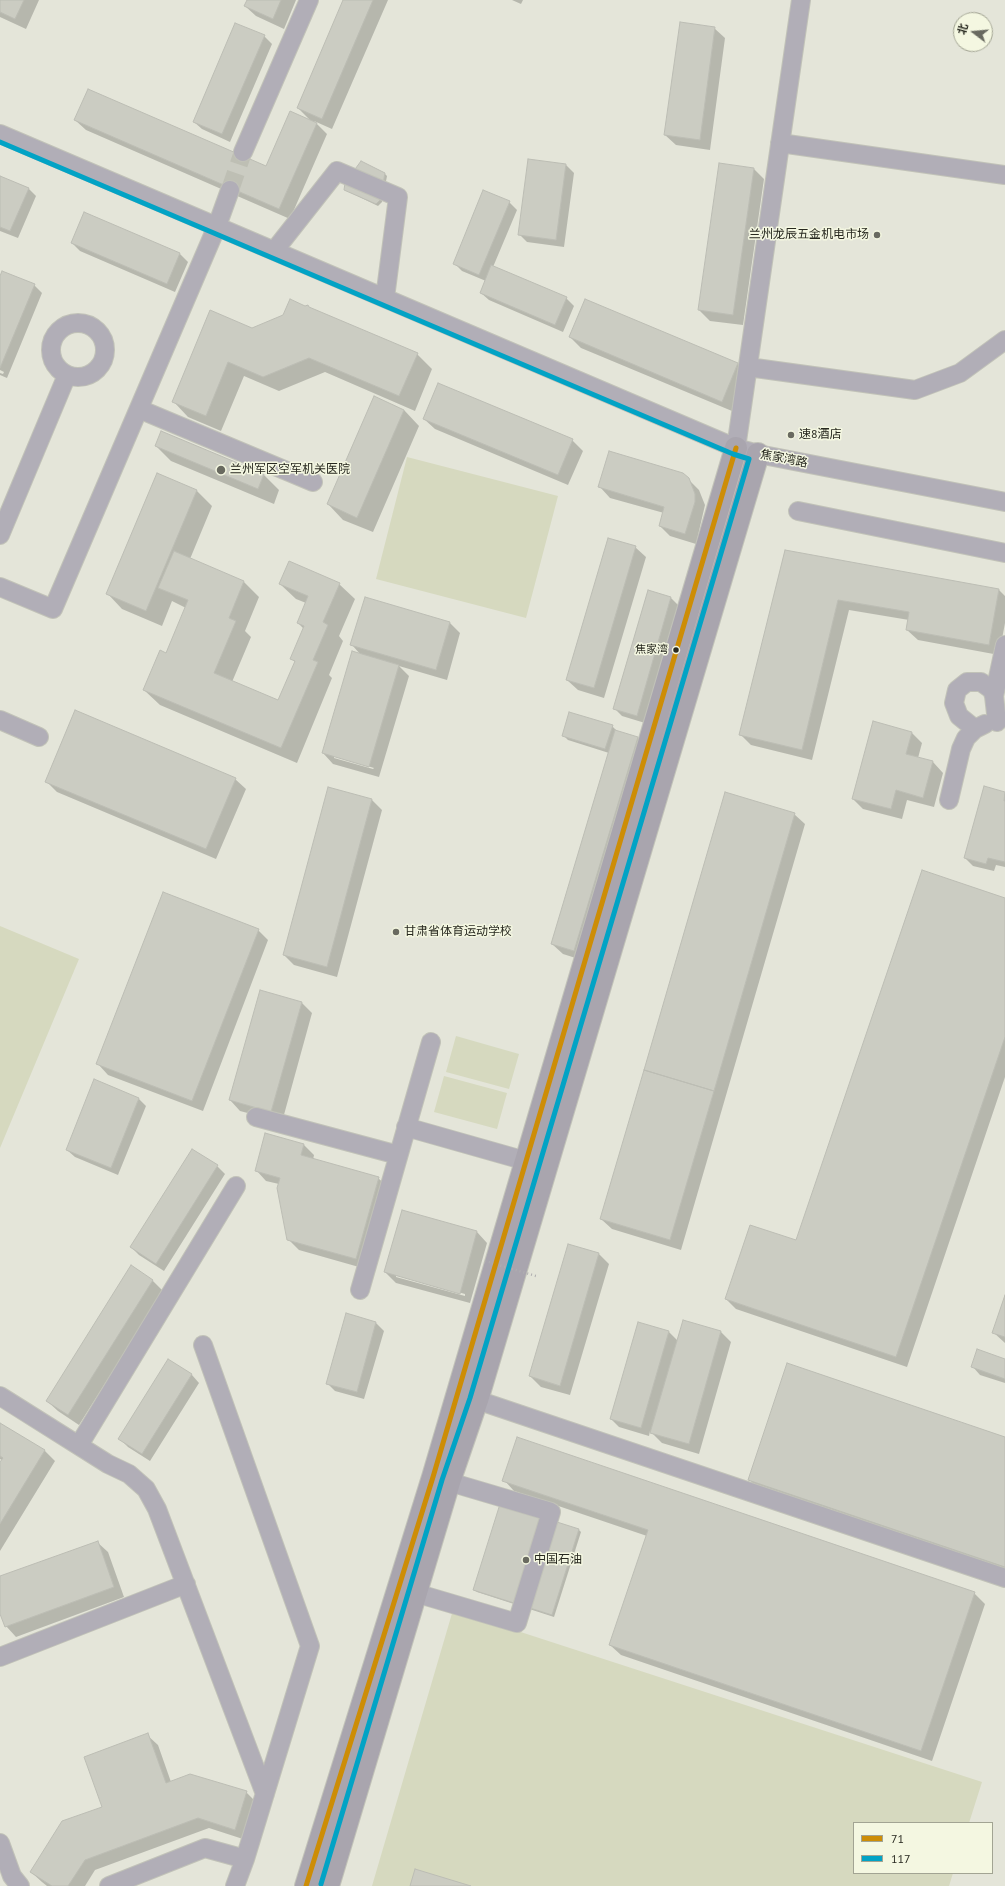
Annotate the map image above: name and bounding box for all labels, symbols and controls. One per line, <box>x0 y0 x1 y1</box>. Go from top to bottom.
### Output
north arrow <box>953 12 993 52</box>
text: 北 <box>954 22 971 36</box>
place label: 兰州龙辰五金机电市场 <box>749 228 869 242</box>
marker: 兰州龙辰五金机电市场 <box>872 230 882 240</box>
place label: 速8酒店 <box>799 428 842 442</box>
marker: 速8酒店 <box>786 430 796 440</box>
street label: 焦家湾路 <box>759 447 809 471</box>
place label: 兰州军区空军机关医院 <box>230 463 350 477</box>
marker: 兰州军区空军机关医院 <box>215 464 227 476</box>
place label: 焦家湾 <box>635 643 668 657</box>
marker: 焦家湾 <box>671 645 681 655</box>
place label: 甘肃省体育运动学校 <box>404 925 512 939</box>
marker: 甘肃省体育运动学校 <box>391 927 401 937</box>
place label: 中国石油 <box>534 1553 582 1567</box>
marker: 中国石油 <box>521 1555 531 1565</box>
legend <box>853 1822 993 1874</box>
text: 71 <box>891 1831 904 1846</box>
text: 117 <box>891 1851 911 1866</box>

